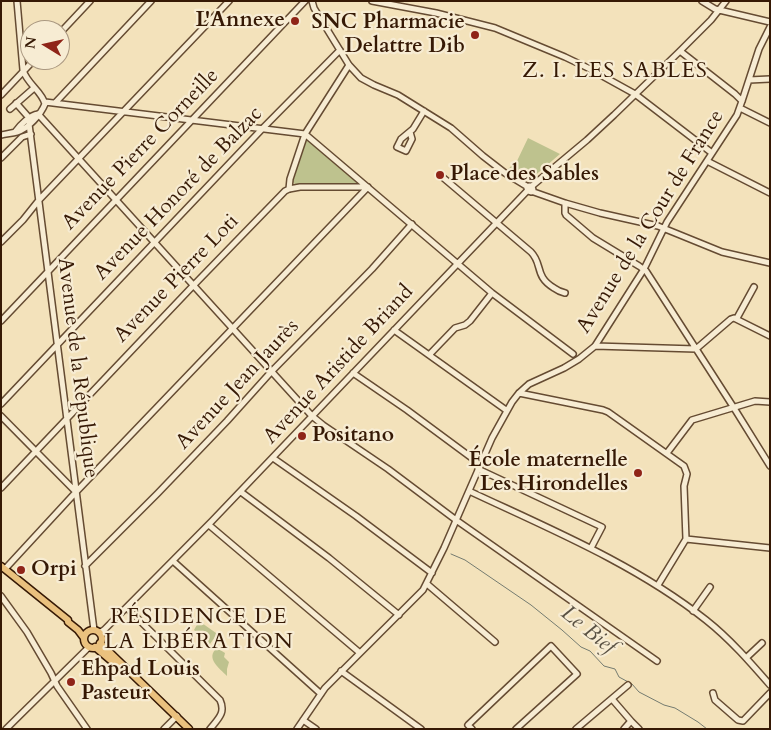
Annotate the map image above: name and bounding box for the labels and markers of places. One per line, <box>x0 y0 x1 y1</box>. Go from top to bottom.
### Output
place label: L'Annexe <box>195 8 285 34</box>
place label: SNC Pharmacie Delattre Dib <box>311 10 465 60</box>
marker: L'Annexe <box>289 15 301 27</box>
marker: SNC Pharmacie Delattre Dib <box>469 29 481 41</box>
place label: Place des Sables <box>450 162 599 188</box>
marker: Place des Sables <box>434 169 446 181</box>
place label: Positano <box>312 423 394 449</box>
marker: Positano <box>296 430 308 442</box>
place label: École maternelle Les Hirondelles <box>468 448 628 498</box>
marker: École maternelle Les Hirondelles <box>632 467 644 479</box>
place label: Orpi <box>31 557 77 583</box>
marker: Orpi <box>15 564 27 576</box>
place label: Ehpad Louis Pasteur <box>81 657 200 707</box>
marker: Ehpad Louis Pasteur <box>65 676 77 688</box>

